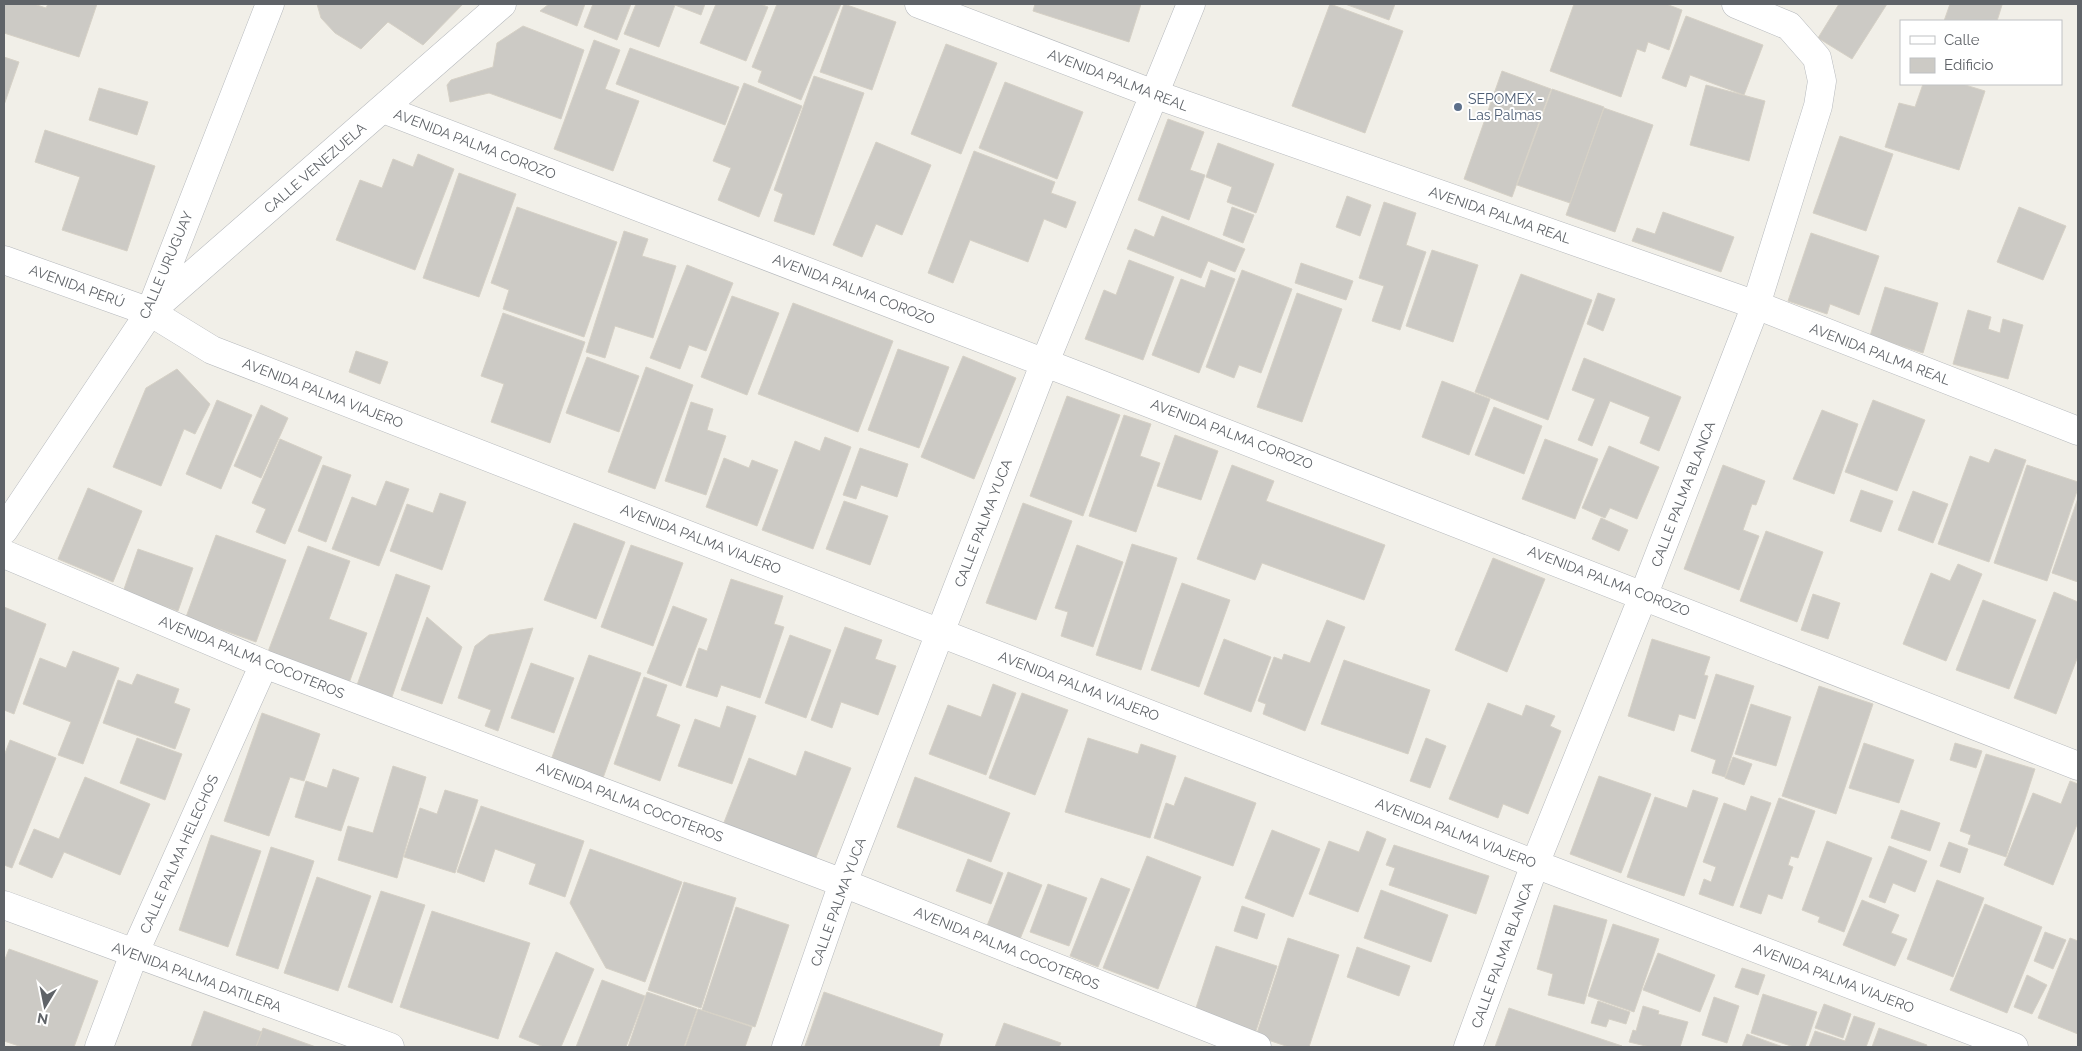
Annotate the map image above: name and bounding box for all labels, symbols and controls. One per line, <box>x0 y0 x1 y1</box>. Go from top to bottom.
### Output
legend <box>1900 20 2062 85</box>
text: Calle <box>1944 31 1980 49</box>
street label: AVENIDA PALMA REAL <box>1046 46 1190 114</box>
text: Edificio <box>1944 56 1994 74</box>
place label: SEPOMEX - Las Palmas <box>1468 91 1543 123</box>
marker: SEPOMEX - Las Palmas <box>1452 101 1464 113</box>
street label: AVENIDA PALMA COROZO <box>392 106 558 182</box>
street label: CALLE VENEZUELA <box>261 119 370 217</box>
street label: AVENIDA PALMA REAL <box>1427 183 1573 247</box>
street label: CALLE URUGUAY <box>136 209 196 321</box>
street label: AVENIDA PALMA COROZO <box>771 251 937 327</box>
street label: AVENIDA PERÚ <box>27 260 127 311</box>
street label: AVENIDA PALMA REAL <box>1808 320 1952 388</box>
street label: AVENIDA PALMA VIAJERO <box>240 355 406 431</box>
street label: AVENIDA PALMA COROZO <box>1149 396 1315 472</box>
street label: CALLE PALMA BLANCA <box>1648 418 1718 569</box>
street label: CALLE PALMA YUCA <box>951 456 1015 589</box>
street label: AVENIDA PALMA VIAJERO <box>618 501 784 577</box>
street label: AVENIDA PALMA COROZO <box>1526 543 1692 619</box>
street label: AVENIDA PALMA COCOTEROS <box>157 612 348 702</box>
street label: AVENIDA PALMA VIAJERO <box>996 648 1162 724</box>
street label: AVENIDA PALMA COCOTEROS <box>534 759 726 845</box>
street label: CALLE PALMA HELECHOS <box>137 772 222 936</box>
street label: AVENIDA PALMA VIAJERO <box>1373 795 1539 871</box>
street label: CALLE PALMA YUCA <box>807 835 869 969</box>
street label: CALLE PALMA BLANCA <box>1468 879 1536 1030</box>
street label: AVENIDA PALMA COCOTEROS <box>912 903 1103 993</box>
street label: AVENIDA PALMA DATILERA <box>110 939 284 1015</box>
street label: AVENIDA PALMA VIAJERO <box>1751 940 1917 1016</box>
north arrow <box>20 981 70 1031</box>
text: N <box>36 1010 49 1028</box>

